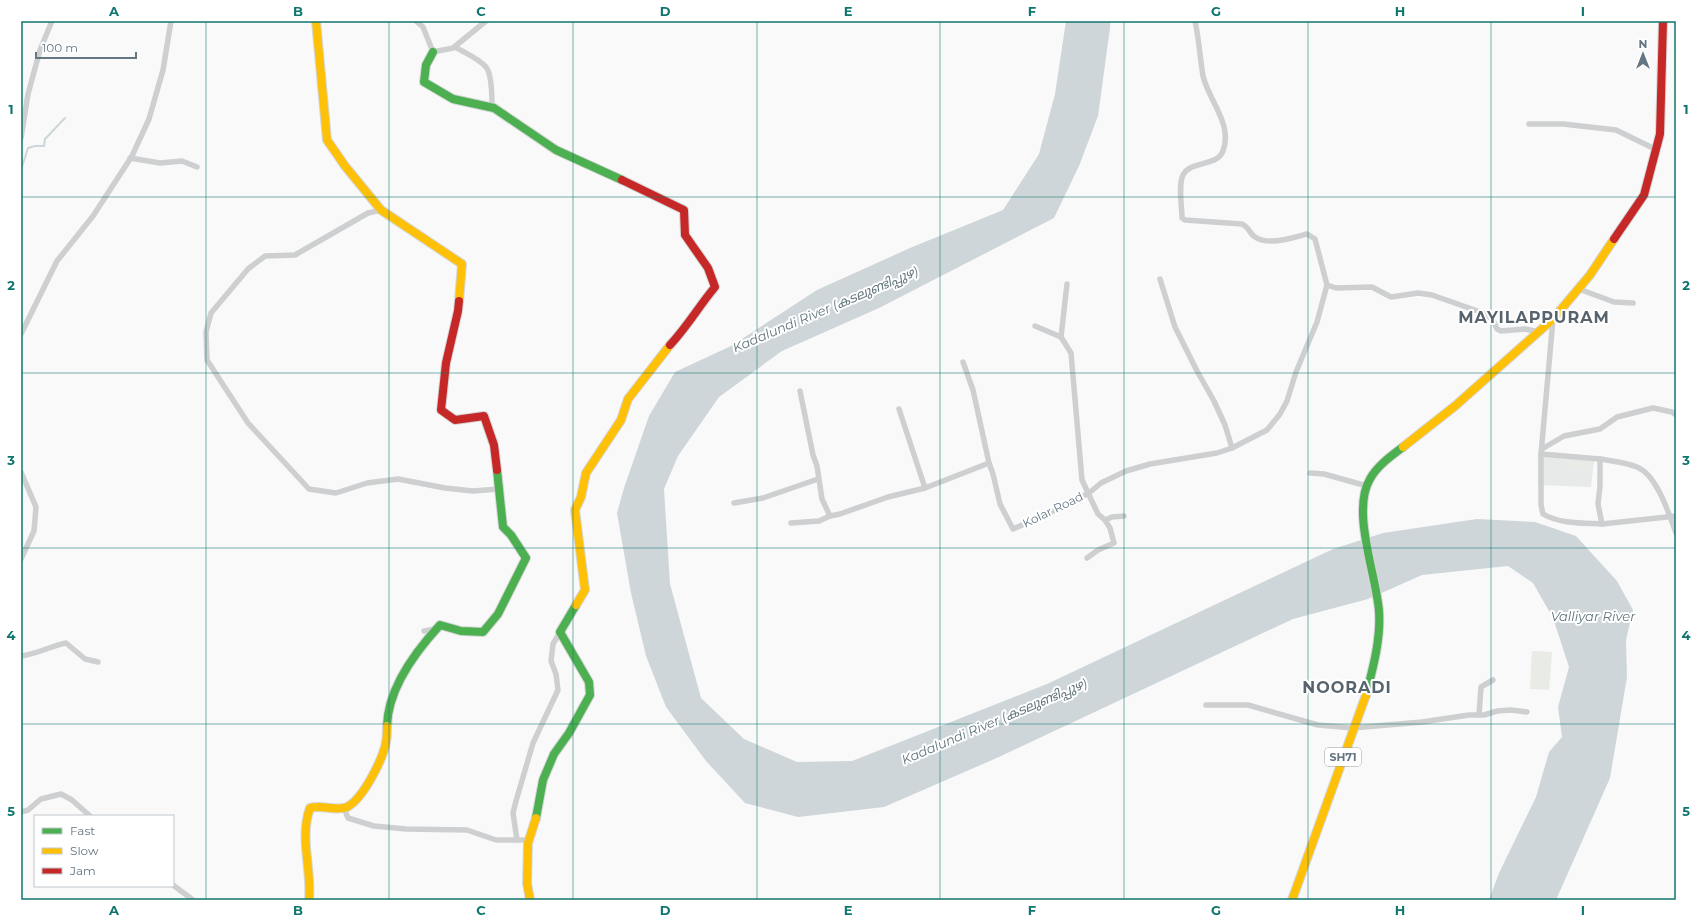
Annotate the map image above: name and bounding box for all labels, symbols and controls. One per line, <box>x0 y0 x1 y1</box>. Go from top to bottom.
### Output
text: A <box>108 3 120 19</box>
text: B <box>293 3 303 19</box>
text: C <box>476 3 486 19</box>
text: D <box>660 3 671 19</box>
text: E <box>844 3 853 19</box>
text: F <box>1028 3 1036 19</box>
text: G <box>1211 3 1221 19</box>
text: H <box>1395 3 1405 19</box>
text: I <box>1581 3 1585 19</box>
scale bar <box>36 34 136 60</box>
north arrow <box>1623 34 1663 74</box>
text: N <box>1639 37 1647 51</box>
text: 100 m <box>42 40 78 55</box>
text: 1 <box>8 101 14 117</box>
text: 1 <box>1683 101 1689 117</box>
water label: Kadalundi River (കടലുണ്ടിപ്പുഴ) <box>730 263 921 357</box>
text: 2 <box>7 277 15 293</box>
text: 2 <box>1682 277 1690 293</box>
district label: MAYILAPPURAM <box>1458 308 1610 327</box>
text: 3 <box>6 452 15 468</box>
text: 3 <box>1681 452 1690 468</box>
street label: Kolar Road <box>1020 488 1085 531</box>
water label: Valliyar River <box>1551 608 1636 624</box>
text: 4 <box>7 627 16 643</box>
text: 4 <box>1682 627 1691 643</box>
water label: Kadalundi River (കടലുണ്ടിപ്പുഴ) <box>899 675 1090 769</box>
district label: NOORADI <box>1302 678 1392 697</box>
road number: SH71 <box>1325 748 1361 766</box>
text: 5 <box>7 803 15 819</box>
text: 5 <box>1682 803 1690 819</box>
legend <box>34 815 174 887</box>
text: Fast <box>70 823 95 838</box>
text: Slow <box>70 843 99 858</box>
text: Jam <box>69 863 96 878</box>
text: A <box>108 902 120 918</box>
text: B <box>293 902 303 918</box>
text: C <box>476 902 486 918</box>
text: D <box>660 902 671 918</box>
text: E <box>844 902 853 918</box>
text: F <box>1028 902 1036 918</box>
text: G <box>1211 902 1221 918</box>
text: H <box>1395 902 1405 918</box>
text: I <box>1581 902 1585 918</box>

